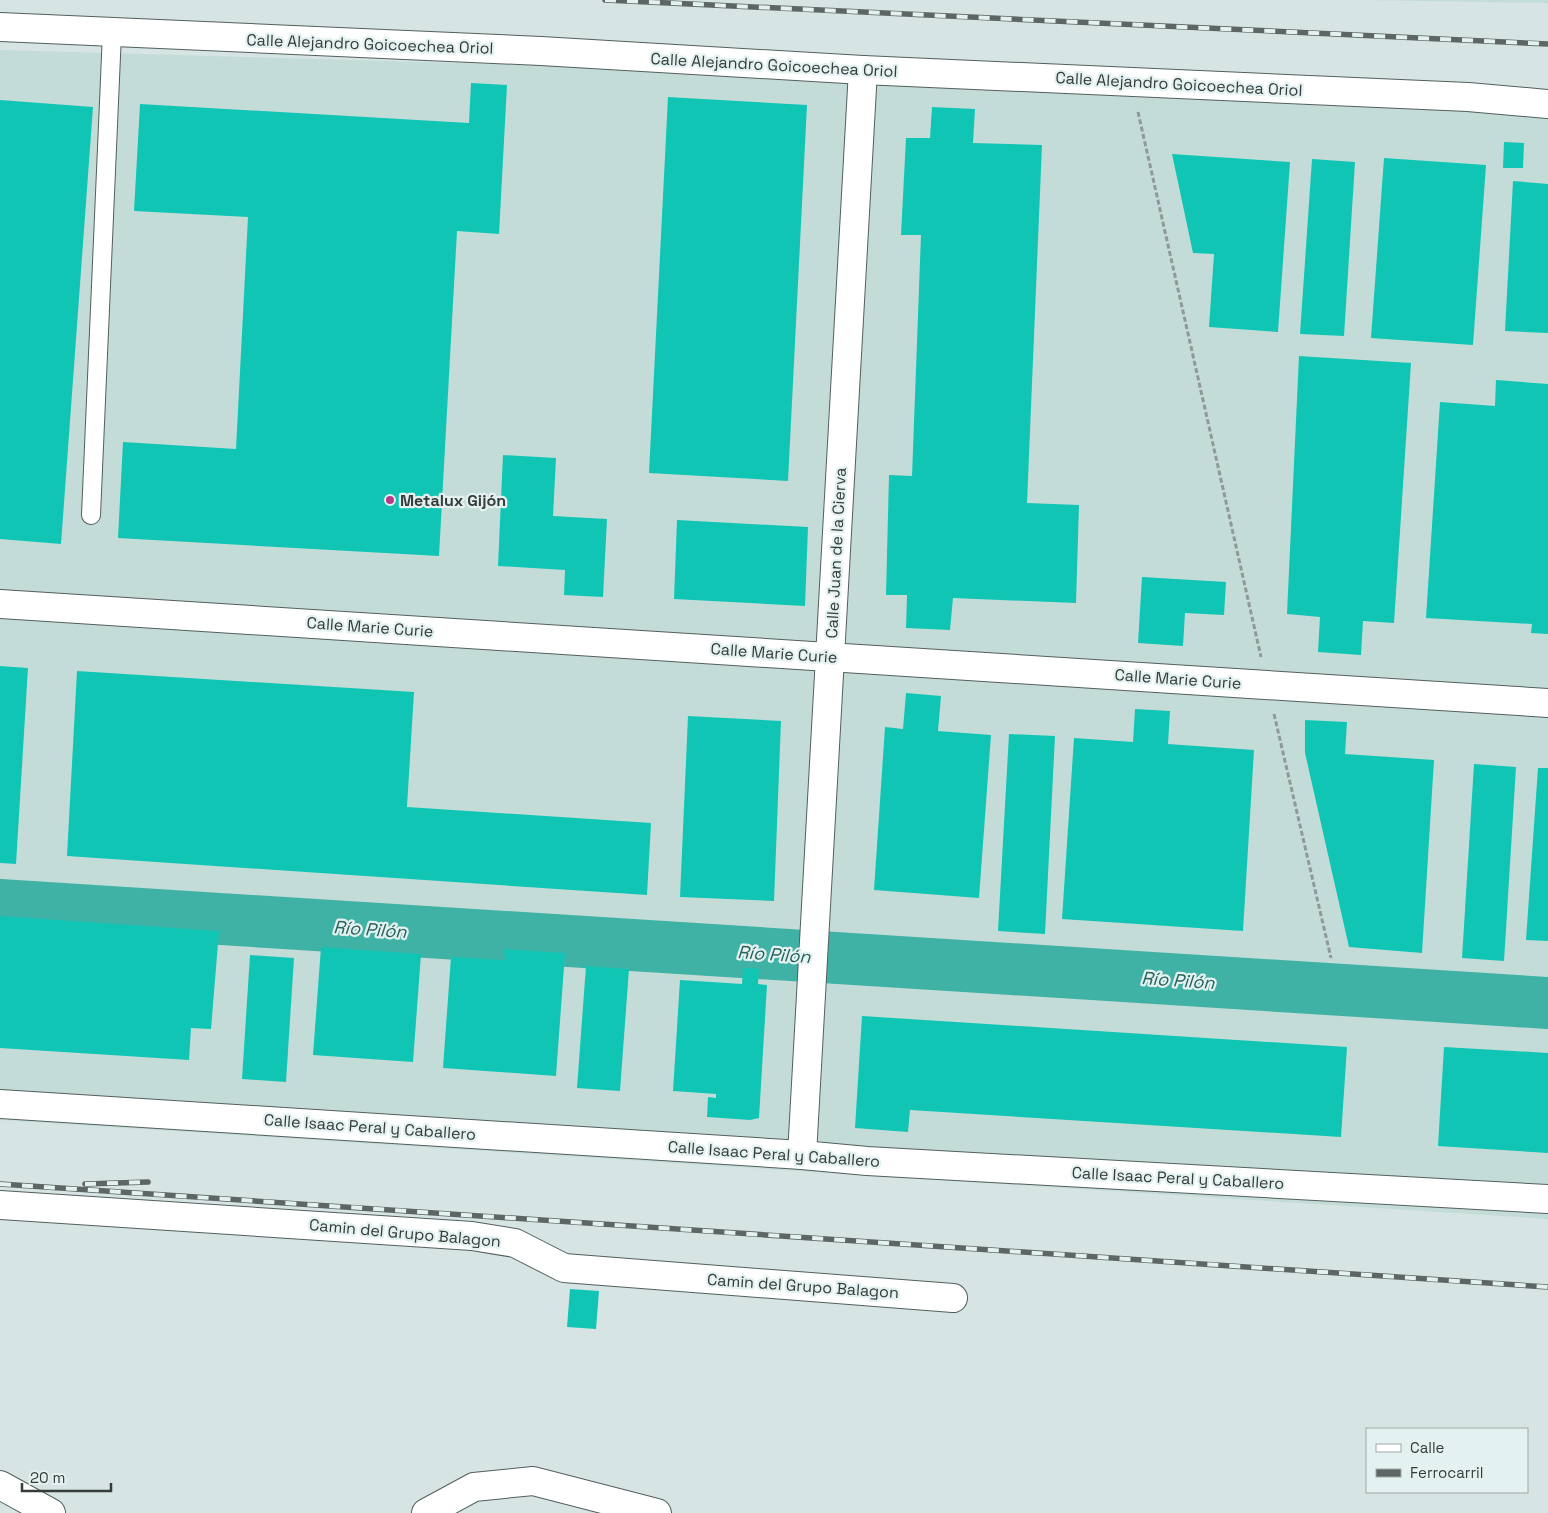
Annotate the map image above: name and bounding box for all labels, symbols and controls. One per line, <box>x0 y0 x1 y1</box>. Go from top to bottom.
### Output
street label: Calle Alejandro Goicoechea Oriol <box>246 29 494 59</box>
street label: Calle Alejandro Goicoechea Oriol <box>650 48 898 82</box>
street label: Calle Alejandro Goicoechea Oriol <box>1055 67 1303 101</box>
street label: Calle Juan de la Cierva <box>821 467 851 639</box>
place label: Metalux Gijón <box>400 490 506 511</box>
marker: Metalux Gijón <box>384 494 396 506</box>
street label: Calle Marie Curie <box>306 612 434 642</box>
street label: Calle Marie Curie <box>710 638 838 668</box>
street label: Calle Marie Curie <box>1114 664 1242 694</box>
water label: Río Pilón <box>333 915 408 943</box>
water label: Río Pilón <box>737 940 812 968</box>
water label: Río Pilón <box>1141 966 1216 994</box>
street label: Calle Isaac Peral y Caballero <box>263 1109 477 1145</box>
street label: Calle Isaac Peral y Caballero <box>667 1136 881 1172</box>
street label: Calle Isaac Peral y Caballero <box>1071 1162 1285 1194</box>
street label: Camin del Grupo Balagon <box>308 1214 502 1252</box>
street label: Camin del Grupo Balagon <box>706 1269 900 1303</box>
legend <box>1366 1428 1528 1493</box>
text: Calle <box>1410 1438 1445 1457</box>
scale bar <box>22 1460 111 1492</box>
text: Ferrocarril <box>1410 1463 1483 1482</box>
text: 20 m <box>30 1468 65 1487</box>

